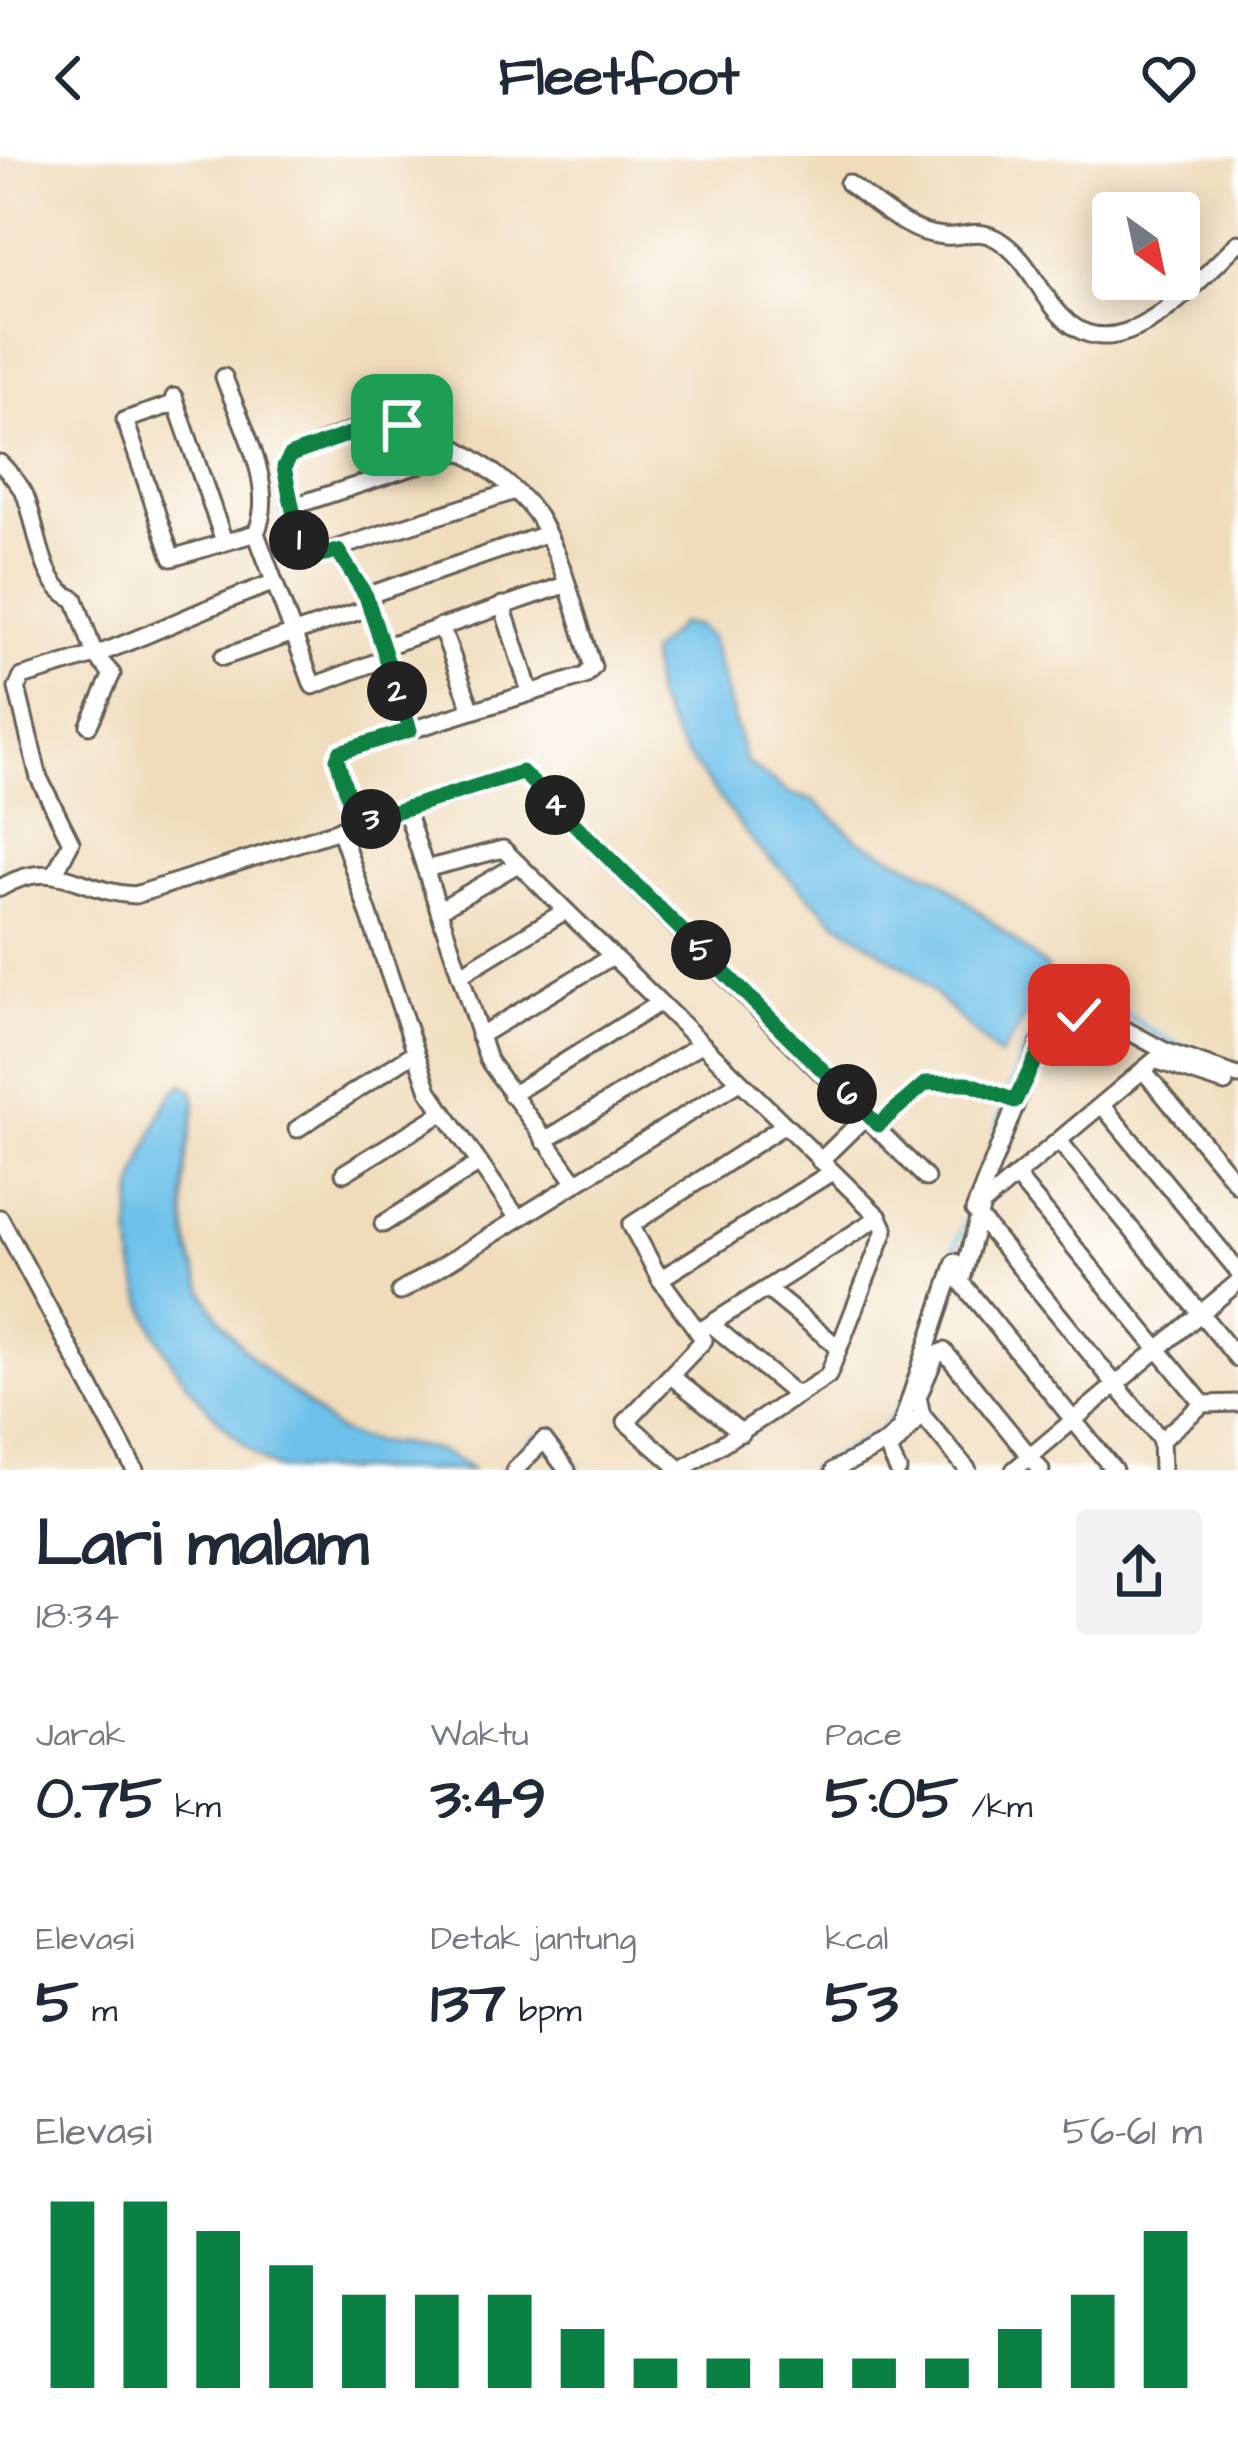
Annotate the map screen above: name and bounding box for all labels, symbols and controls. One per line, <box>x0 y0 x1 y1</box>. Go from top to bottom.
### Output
text: Fleetfoot <box>499 41 739 116</box>
icon: back <box>36 45 102 111</box>
icon: heart <box>1136 45 1202 111</box>
north arrow <box>1092 192 1200 300</box>
map controls <box>1092 192 1200 300</box>
pin <box>351 374 453 476</box>
icon: arrive <box>369 392 435 458</box>
pin: 1 <box>269 510 329 570</box>
text: 1 <box>297 517 301 563</box>
pin: 2 <box>367 661 427 721</box>
text: 2 <box>388 668 406 714</box>
pin: 4 <box>525 775 585 835</box>
text: 4 <box>544 782 566 828</box>
pin: 3 <box>341 789 401 849</box>
text: 3 <box>363 796 379 842</box>
pin: 5 <box>671 920 731 980</box>
text: 5 <box>689 927 713 973</box>
pin <box>1028 964 1130 1066</box>
icon: check <box>1046 982 1112 1048</box>
pin: 6 <box>817 1064 877 1124</box>
text: 6 <box>837 1071 857 1117</box>
text: Lari malam <box>36 1499 368 1591</box>
button: share <box>1076 1509 1202 1635</box>
text: 18:34 <box>36 1590 119 1644</box>
text: Jarak <box>36 1712 126 1758</box>
text: Waktu <box>431 1712 529 1758</box>
text: Pace <box>825 1712 902 1758</box>
text: 0.75 <box>36 1758 162 1841</box>
text: 3:49 <box>431 1758 546 1841</box>
text: 5:05 <box>825 1758 958 1841</box>
text: km <box>162 1784 221 1830</box>
text: /km <box>958 1784 1032 1830</box>
text: Elevasi <box>36 1916 134 1962</box>
text: Detak jantung <box>431 1916 636 1962</box>
text: kcal <box>825 1916 888 1962</box>
text: 5 <box>36 1962 78 2045</box>
text: 137 <box>431 1962 506 2045</box>
text: 53 <box>825 1962 898 2045</box>
text: m <box>78 1988 117 2034</box>
text: bpm <box>506 1988 582 2034</box>
text: Elevasi <box>36 2106 152 2160</box>
text: 56–61 m <box>1062 2106 1202 2160</box>

